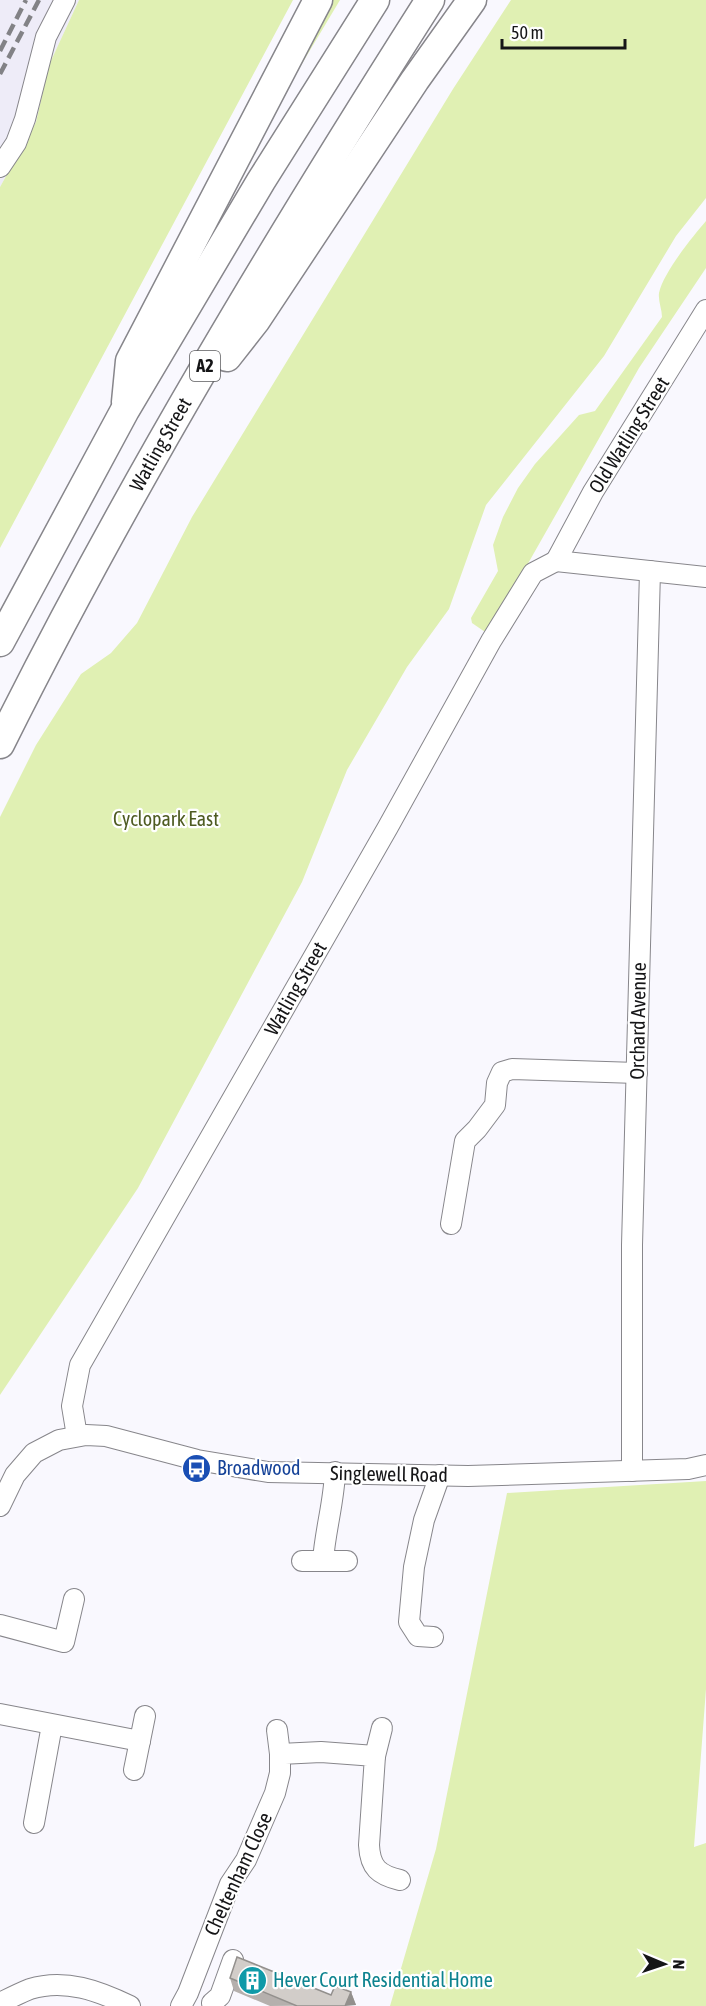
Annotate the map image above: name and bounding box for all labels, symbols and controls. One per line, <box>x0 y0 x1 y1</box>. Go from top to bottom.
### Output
scale bar <box>502 12 625 50</box>
text: 50 m <box>511 22 543 43</box>
road number: A2 <box>190 351 220 381</box>
street label: Old Watling Street <box>584 372 674 497</box>
street label: Watling Street <box>124 393 196 495</box>
park label: Cyclopark East <box>113 807 219 830</box>
street label: Watling Street <box>259 937 331 1039</box>
street label: Orchard Avenue <box>625 962 650 1080</box>
bus stop icon: Broadwood <box>180 1452 212 1484</box>
place label: Broadwood <box>217 1456 301 1479</box>
street label: Singlewell Road <box>330 1461 448 1486</box>
street label: Cheltenham Close <box>199 1809 276 1939</box>
north arrow <box>634 1934 694 1994</box>
text: N <box>670 1959 688 1970</box>
building icon: Hever Court Residential Home <box>236 1964 268 1996</box>
place label: Hever Court Residential Home <box>273 1968 493 1991</box>

